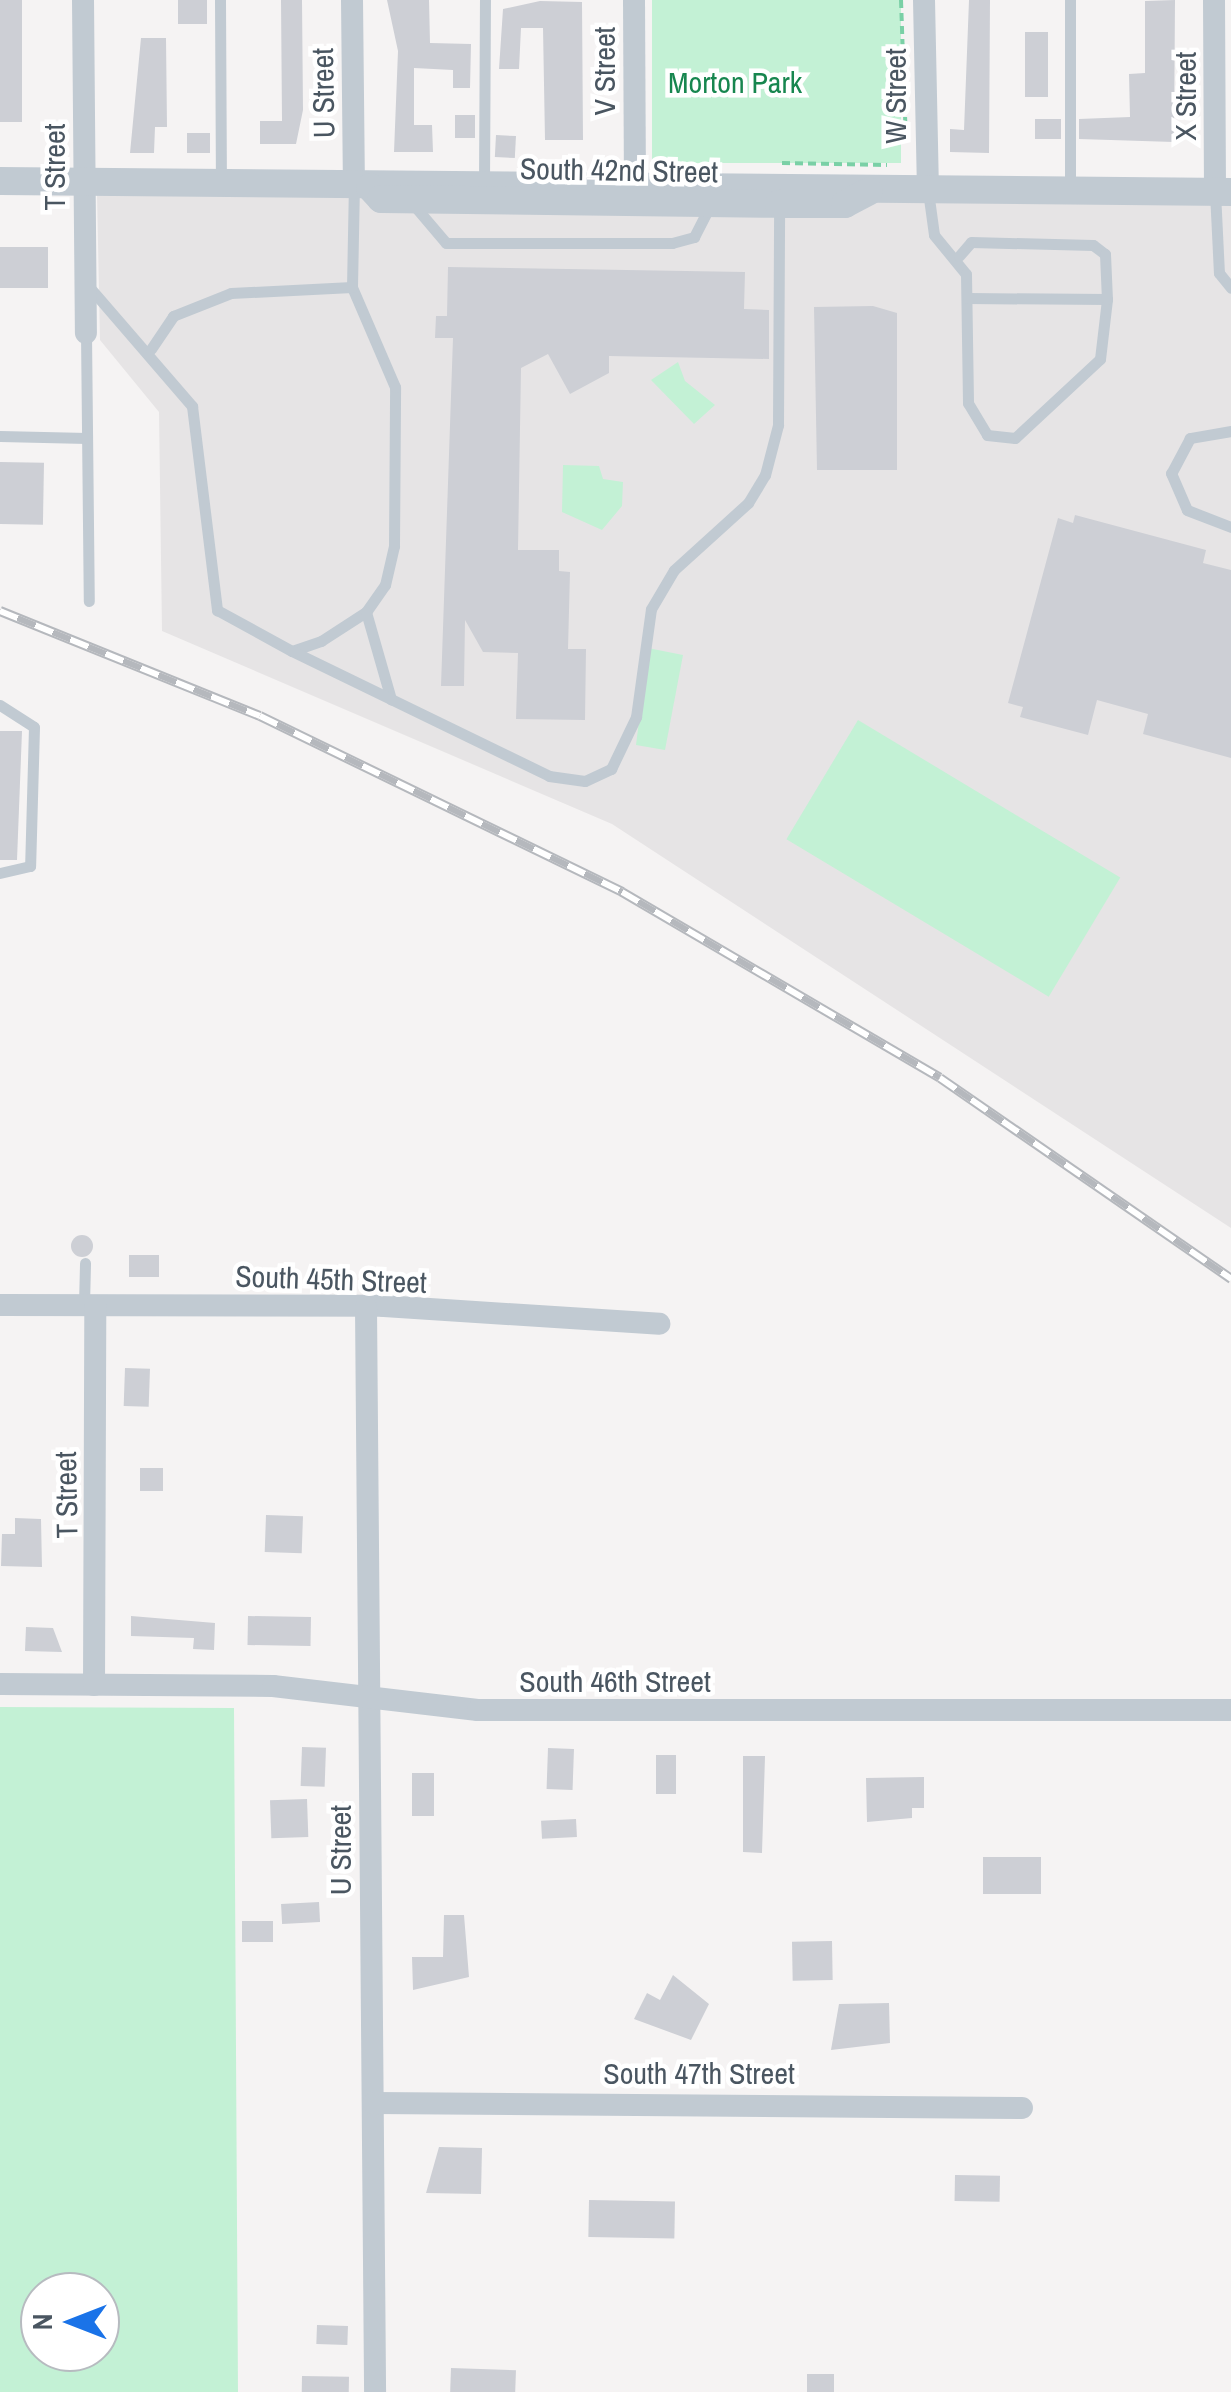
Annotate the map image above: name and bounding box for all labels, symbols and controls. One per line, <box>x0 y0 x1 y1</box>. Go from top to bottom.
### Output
street label: V Street <box>586 27 622 115</box>
street label: U Street <box>304 48 342 138</box>
street label: W Street <box>877 48 913 144</box>
street label: X Street <box>1167 52 1203 140</box>
park label: Morton Park <box>668 64 802 100</box>
street label: T Street <box>36 123 72 211</box>
street label: South 42nd Street <box>520 150 718 190</box>
street label: South 45th Street <box>235 1258 427 1300</box>
street label: T Street <box>47 1451 85 1539</box>
street label: South 46th Street <box>519 1663 711 1699</box>
street label: U Street <box>322 1805 358 1895</box>
street label: South 47th Street <box>603 2055 795 2091</box>
north arrow <box>20 2272 120 2372</box>
text: N <box>23 2314 61 2330</box>

